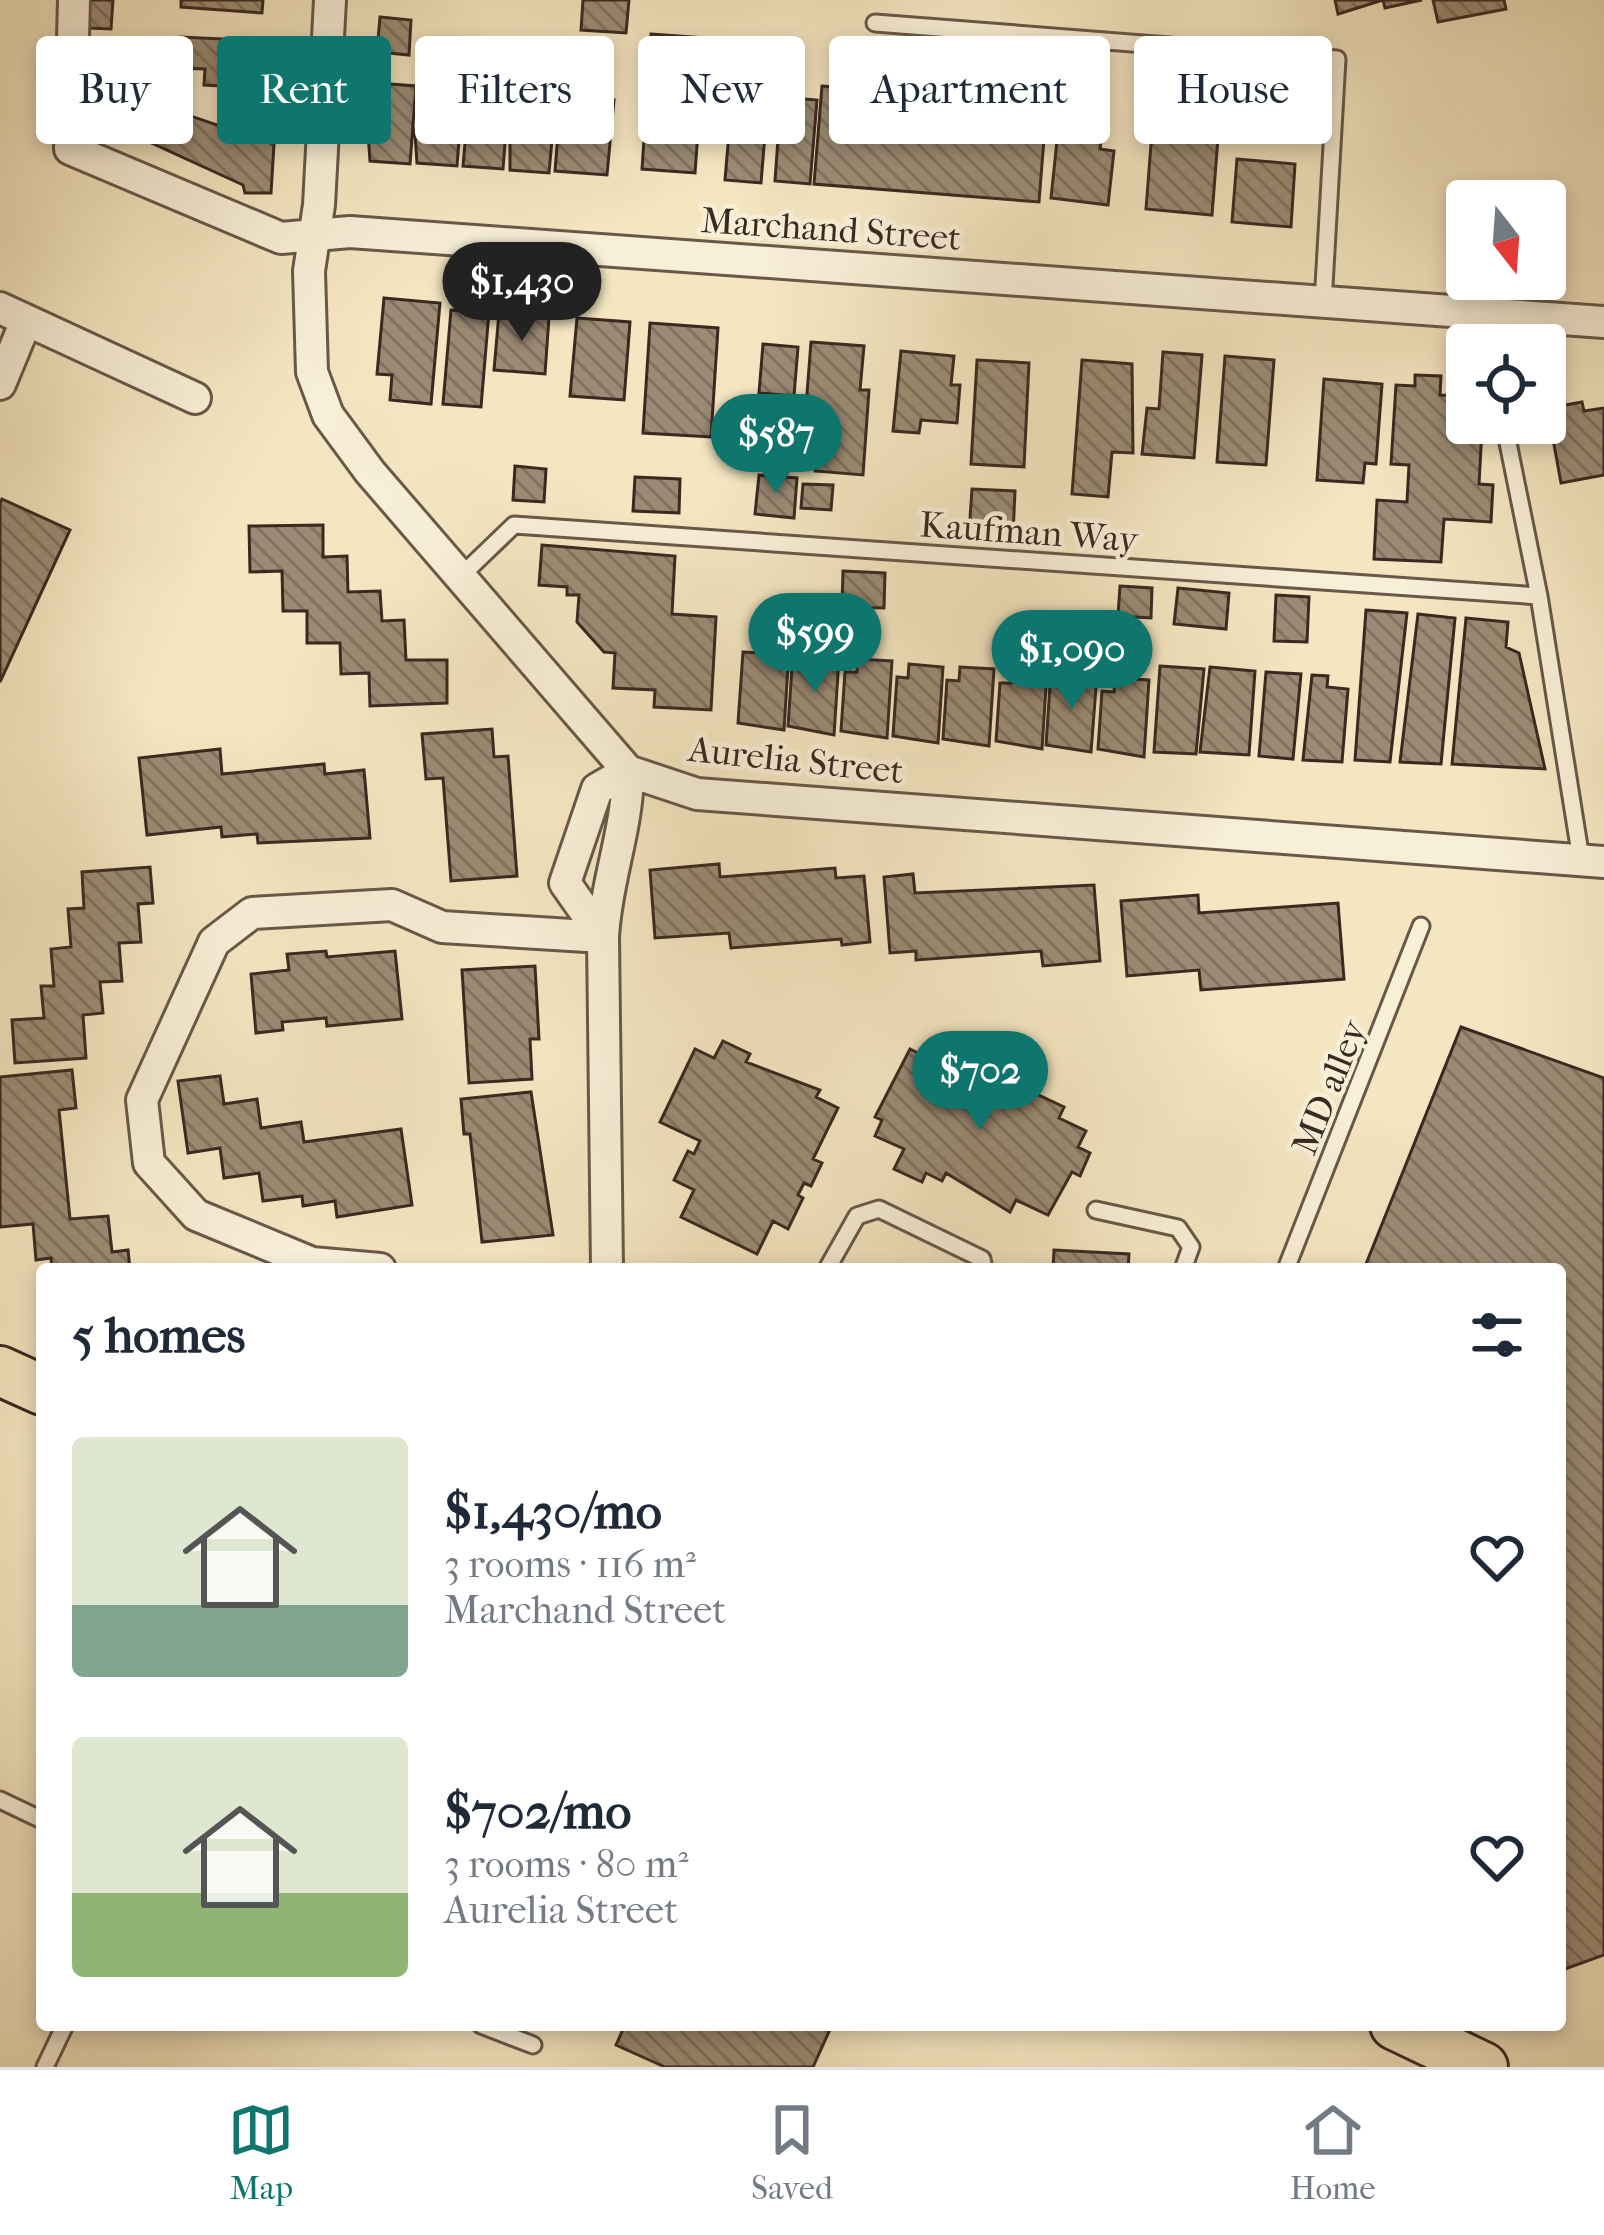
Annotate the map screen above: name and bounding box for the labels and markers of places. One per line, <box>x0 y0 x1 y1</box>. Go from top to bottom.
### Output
pin: $1,430 <box>424 242 620 344</box>
pin: $587 <box>705 394 847 496</box>
pin: $599 <box>744 593 886 695</box>
pin: $1,090 <box>974 610 1170 712</box>
pin: $702 <box>909 1031 1051 1133</box>

